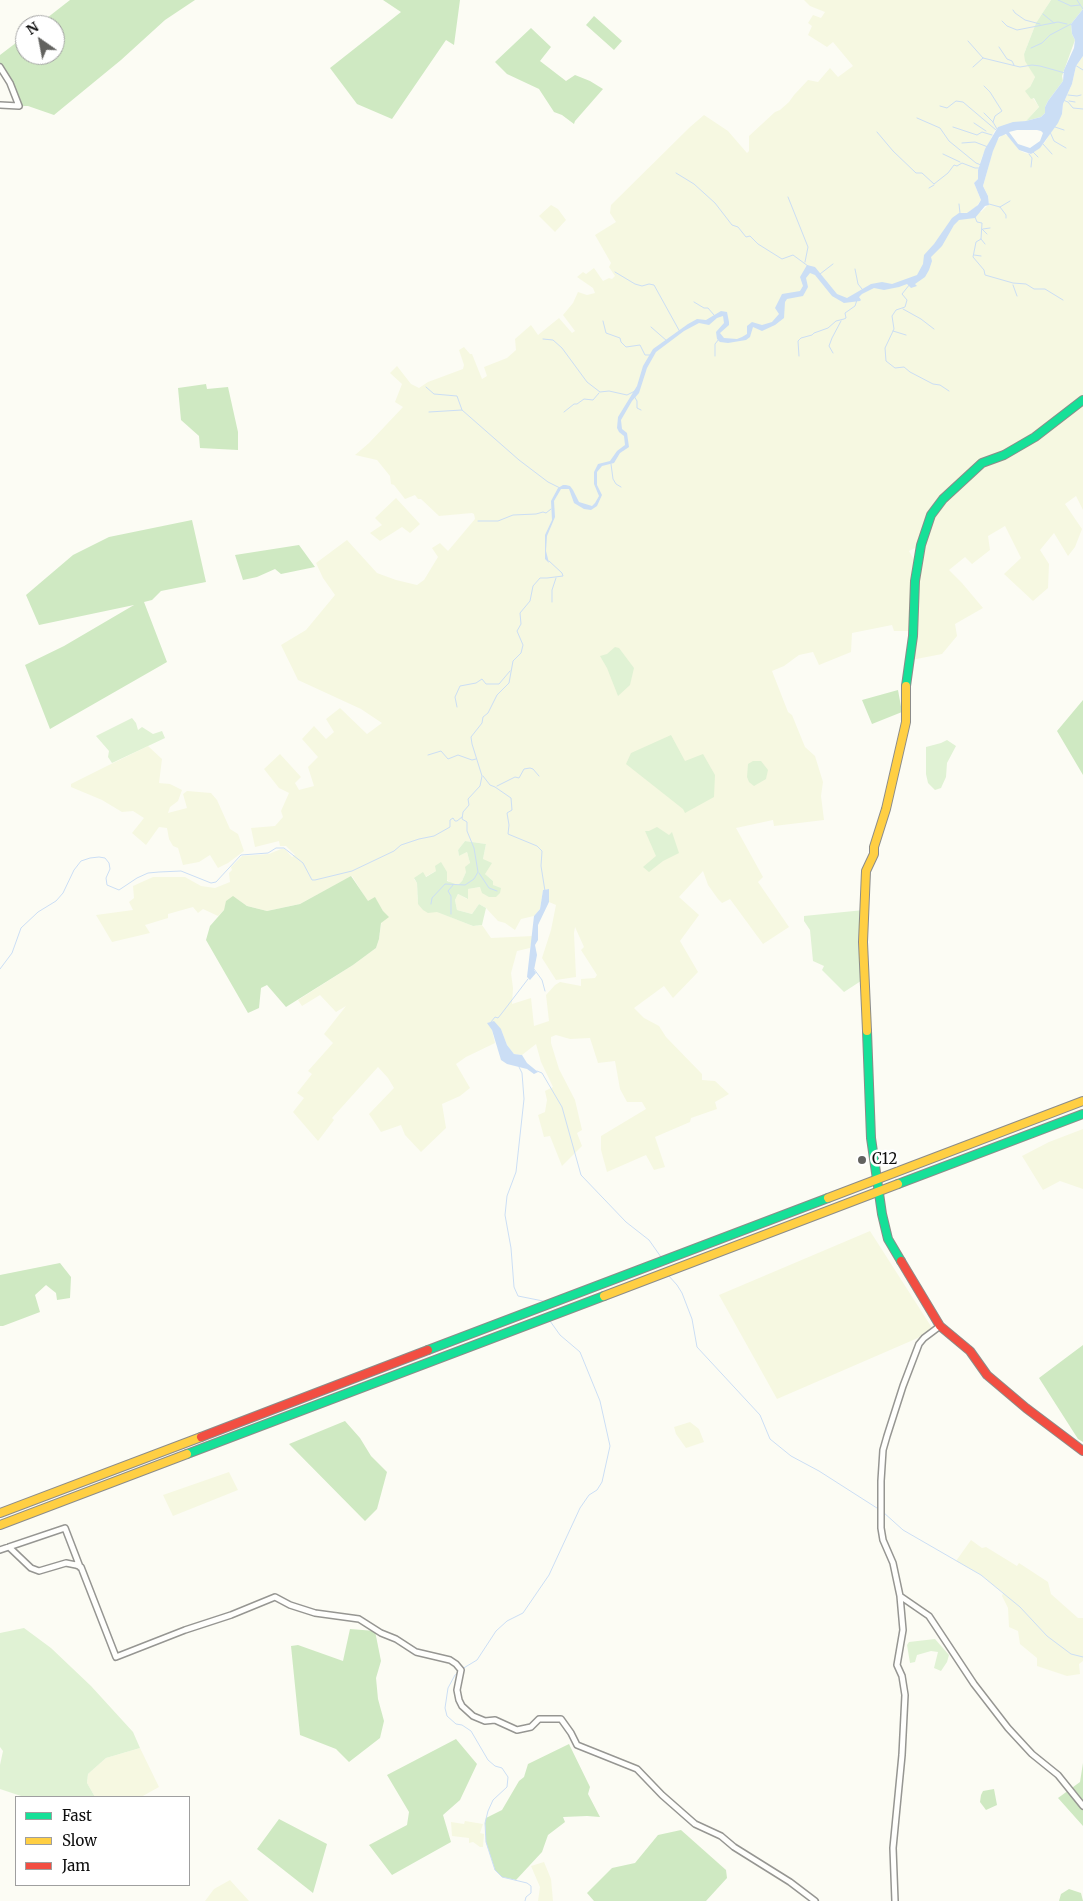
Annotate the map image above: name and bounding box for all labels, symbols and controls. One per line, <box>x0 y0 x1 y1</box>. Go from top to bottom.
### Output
north arrow <box>15 15 65 65</box>
text: N <box>23 18 42 39</box>
place label: C12 <box>872 1151 897 1169</box>
marker: C12 <box>856 1154 868 1166</box>
legend <box>15 1796 190 1886</box>
text: Fast <box>62 1806 92 1825</box>
text: Slow <box>62 1831 97 1850</box>
text: Jam <box>62 1856 90 1875</box>

